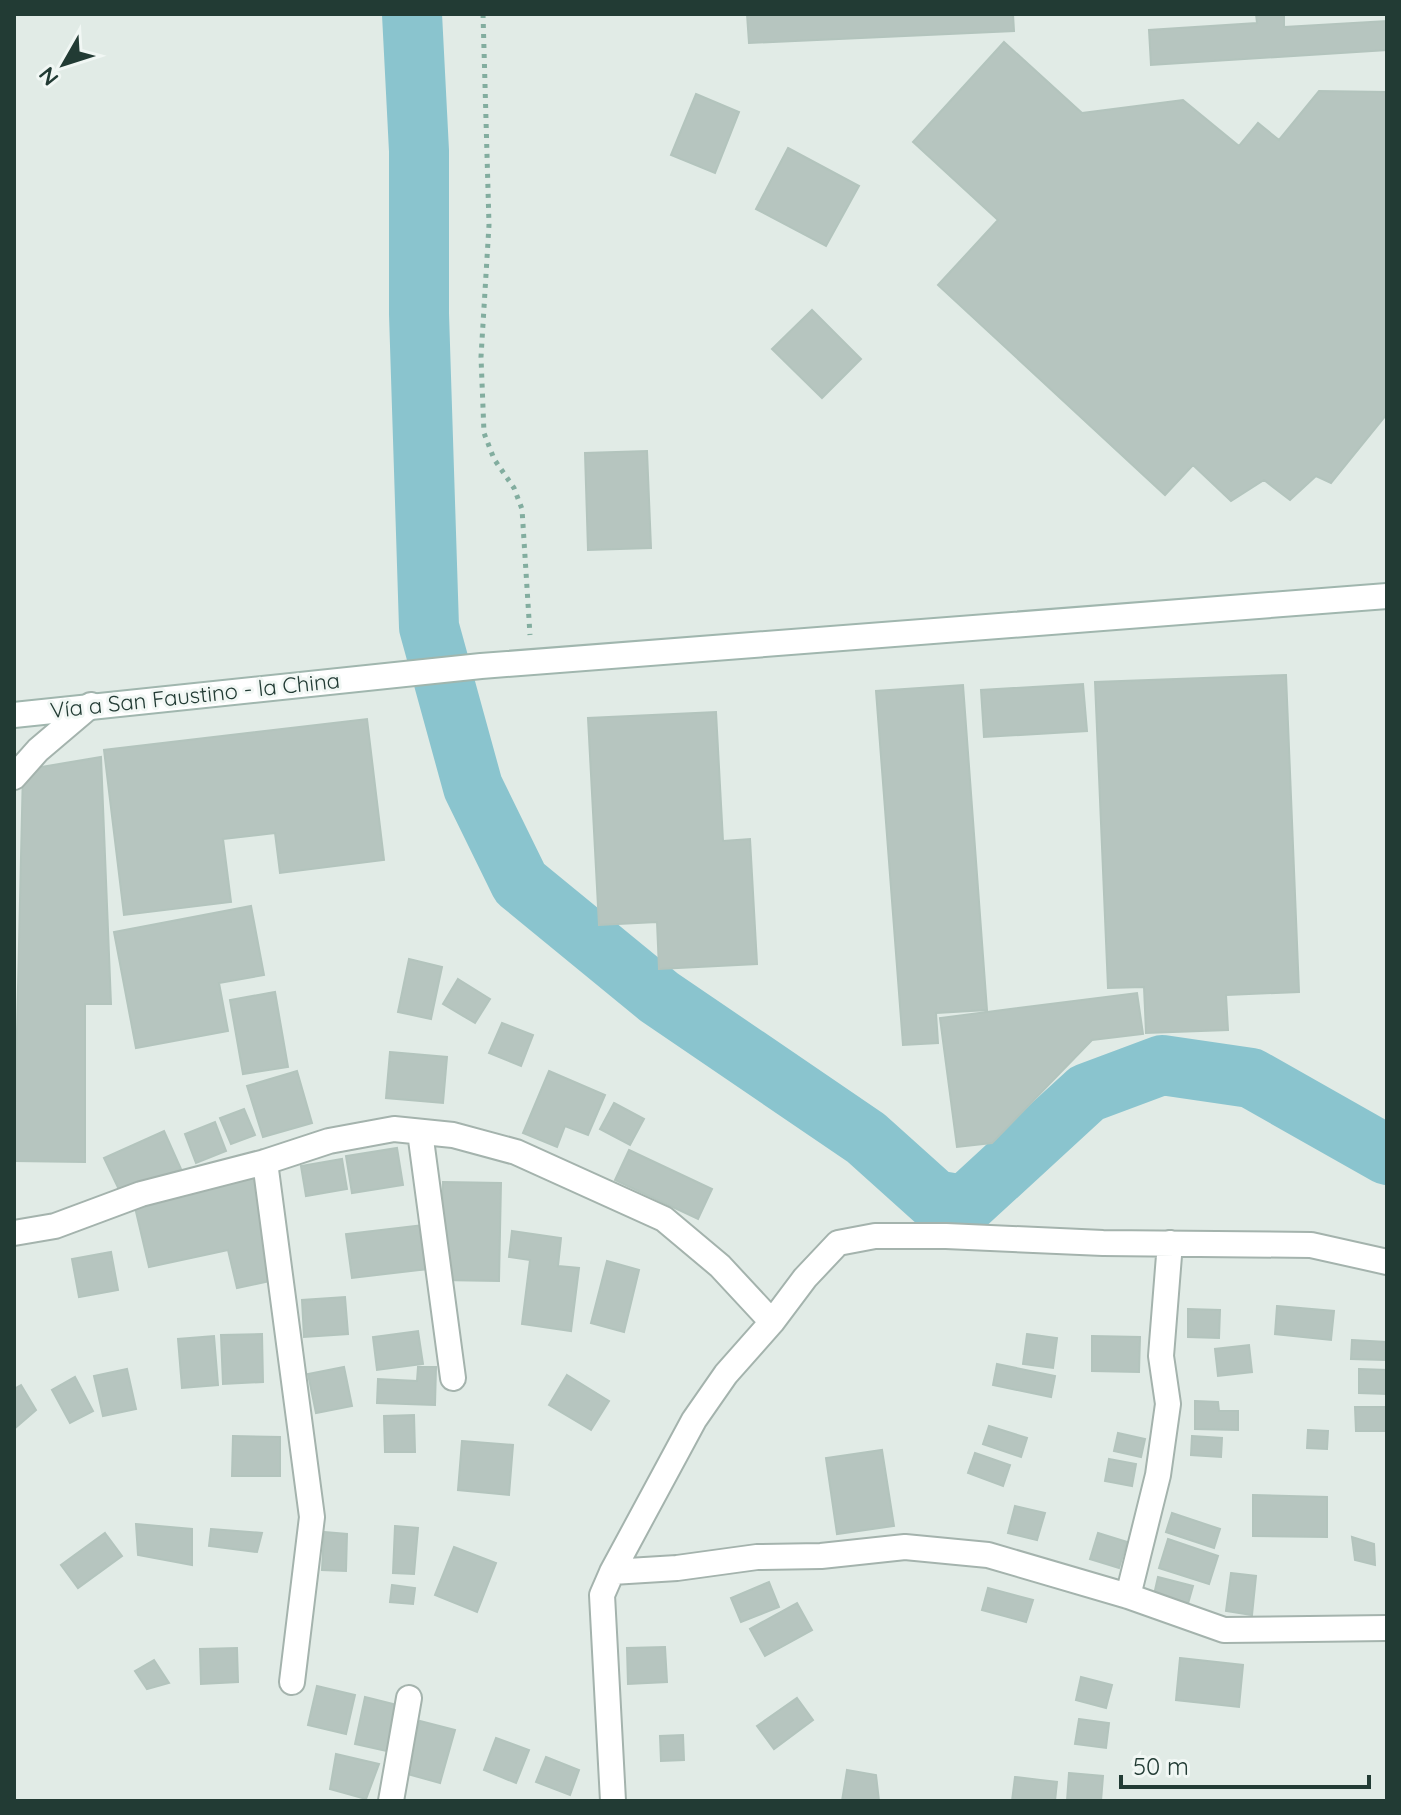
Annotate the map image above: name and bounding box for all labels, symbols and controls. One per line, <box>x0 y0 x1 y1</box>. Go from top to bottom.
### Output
north arrow <box>24 24 104 104</box>
text: N <box>32 61 64 92</box>
street label: Vía a San Faustino - la China <box>49 666 341 724</box>
scale bar <box>1121 1739 1369 1789</box>
text: 50 m <box>1133 1751 1189 1781</box>

